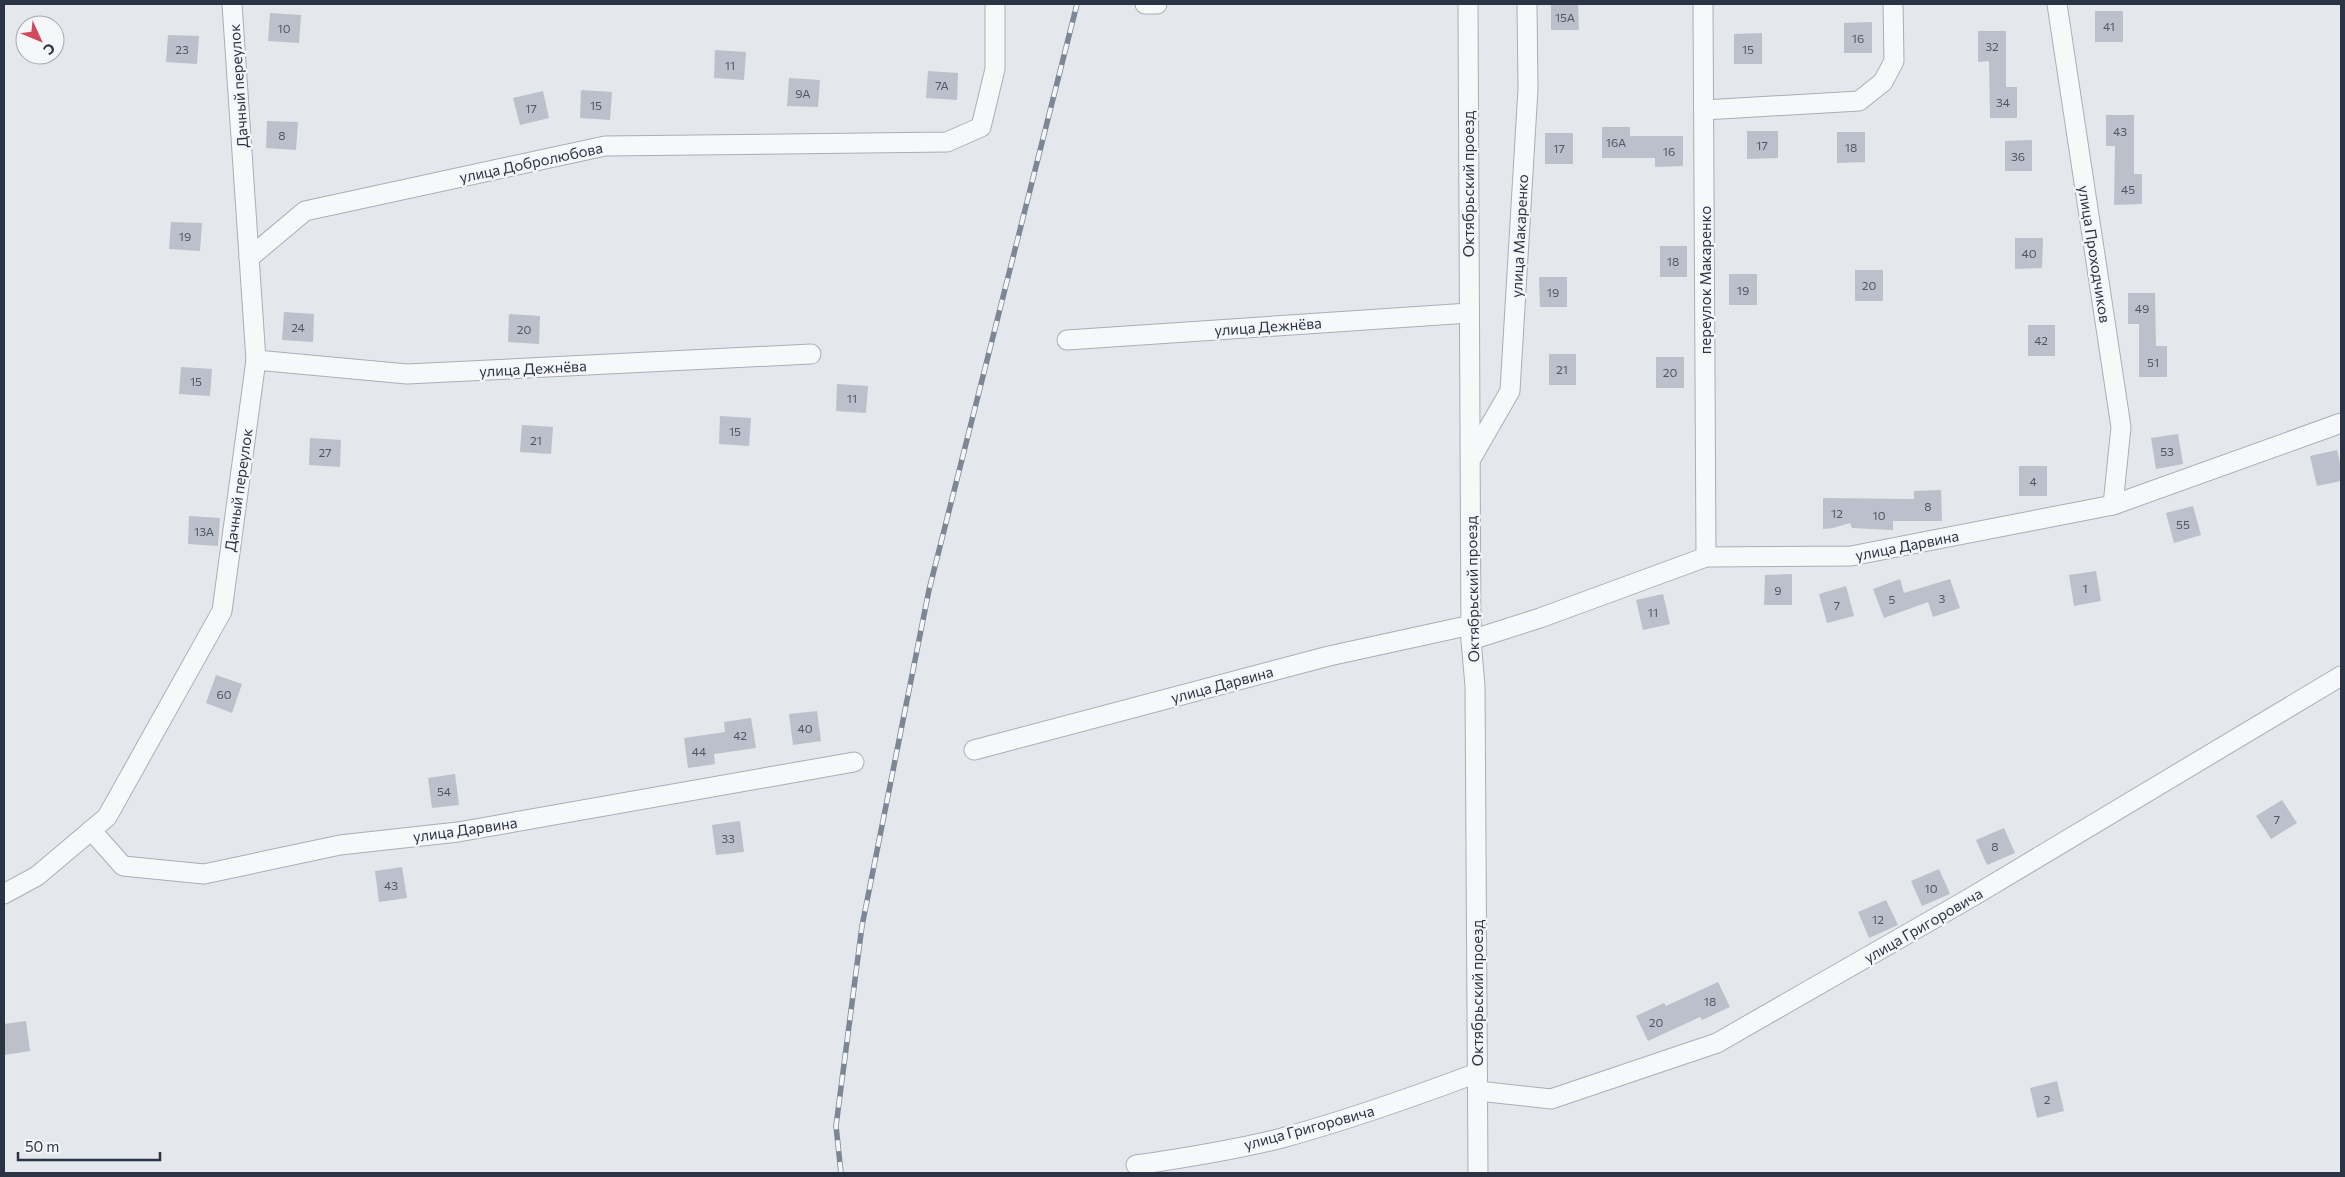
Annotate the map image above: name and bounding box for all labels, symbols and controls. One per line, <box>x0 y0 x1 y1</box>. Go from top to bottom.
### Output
house number: 15А <box>1555 10 1575 24</box>
north arrow <box>15 15 65 65</box>
house number: 41 <box>2103 19 2115 33</box>
house number: 10 <box>278 21 291 35</box>
street label: Дачный переулок <box>225 23 251 149</box>
house number: 16 <box>1852 31 1864 45</box>
house number: 32 <box>1985 39 1999 53</box>
text: С <box>40 40 59 59</box>
house number: 23 <box>175 42 189 56</box>
house number: 15 <box>1742 42 1754 56</box>
house number: 11 <box>725 58 735 72</box>
house number: 7А <box>935 78 949 92</box>
house number: 9А <box>795 86 811 100</box>
house number: 34 <box>1996 95 2010 109</box>
house number: 15 <box>590 98 602 112</box>
house number: 17 <box>525 101 537 115</box>
street label: Октябрьский проезд <box>1459 111 1477 257</box>
house number: 43 <box>2113 124 2127 138</box>
house number: 8 <box>278 128 286 142</box>
house number: 16А <box>1606 135 1626 149</box>
street label: улица Добролюбова <box>458 138 604 186</box>
house number: 17 <box>1756 138 1768 152</box>
house number: 18 <box>1845 140 1857 154</box>
house number: 17 <box>1553 141 1565 155</box>
house number: 16 <box>1663 144 1675 158</box>
house number: 36 <box>2011 149 2025 163</box>
street label: улица Макаренко <box>1507 174 1531 298</box>
house number: 45 <box>2121 182 2135 196</box>
street label: улица Проходчиков <box>2075 184 2115 324</box>
street label: переулок Макаренко <box>1696 206 1714 354</box>
house number: 19 <box>179 229 191 243</box>
house number: 40 <box>2021 246 2037 260</box>
house number: 18 <box>1667 254 1679 268</box>
house number: 20 <box>1862 278 1876 292</box>
house number: 19 <box>1737 283 1749 297</box>
house number: 19 <box>1547 285 1559 299</box>
house number: 49 <box>2135 301 2149 315</box>
street label: улица Дежнёва <box>1214 313 1322 339</box>
house number: 24 <box>291 320 305 334</box>
house number: 20 <box>517 322 531 336</box>
house number: 42 <box>2034 333 2048 347</box>
house number: 51 <box>2147 355 2159 369</box>
street label: улица Дежнёва <box>479 356 587 380</box>
house number: 21 <box>1556 362 1568 376</box>
house number: 20 <box>1663 365 1677 379</box>
house number: 15 <box>190 374 202 388</box>
house number: 11 <box>847 391 857 405</box>
house number: 15 <box>729 424 741 438</box>
street label: Дачный переулок <box>220 427 256 553</box>
house number: 21 <box>530 433 542 447</box>
house number: 53 <box>2160 444 2174 458</box>
house number: 27 <box>319 445 331 459</box>
house number: 4 <box>2029 474 2037 488</box>
house number: 8 <box>1924 499 1932 513</box>
house number: 12 <box>1831 506 1843 520</box>
house number: 10 <box>1873 508 1886 522</box>
street label: Октябрьский проезд <box>1462 515 1482 662</box>
house number: 55 <box>2176 517 2190 531</box>
house number: 13А <box>194 524 214 538</box>
street label: улица Дарвина <box>1854 526 1960 564</box>
house number: 1 <box>2082 581 2088 595</box>
house number: 9 <box>1774 583 1782 597</box>
house number: 3 <box>1939 591 1946 605</box>
house number: 5 <box>1889 592 1896 606</box>
house number: 7 <box>1834 598 1840 612</box>
house number: 11 <box>1648 605 1658 619</box>
street label: улица Дарвина <box>1169 662 1275 706</box>
house number: 60 <box>216 687 232 701</box>
house number: 40 <box>797 721 813 735</box>
house number: 42 <box>733 728 747 742</box>
house number: 44 <box>692 744 706 758</box>
house number: 54 <box>437 784 451 798</box>
house number: 7 <box>2274 812 2280 826</box>
street label: улица Дарвина <box>412 813 518 845</box>
house number: 33 <box>721 831 735 845</box>
house number: 8 <box>1991 839 1999 853</box>
house number: 43 <box>384 878 398 892</box>
house number: 10 <box>1925 881 1938 895</box>
street label: улица Григоровича <box>1860 884 1986 966</box>
house number: 12 <box>1872 912 1884 926</box>
street label: Октябрьский проезд <box>1468 920 1486 1066</box>
house number: 18 <box>1704 994 1716 1008</box>
house number: 20 <box>1649 1015 1663 1029</box>
house number: 2 <box>2044 1092 2051 1106</box>
street label: улица Григоровича <box>1242 1101 1376 1153</box>
scale bar <box>18 1130 160 1162</box>
text: 50 m <box>25 1137 59 1155</box>

